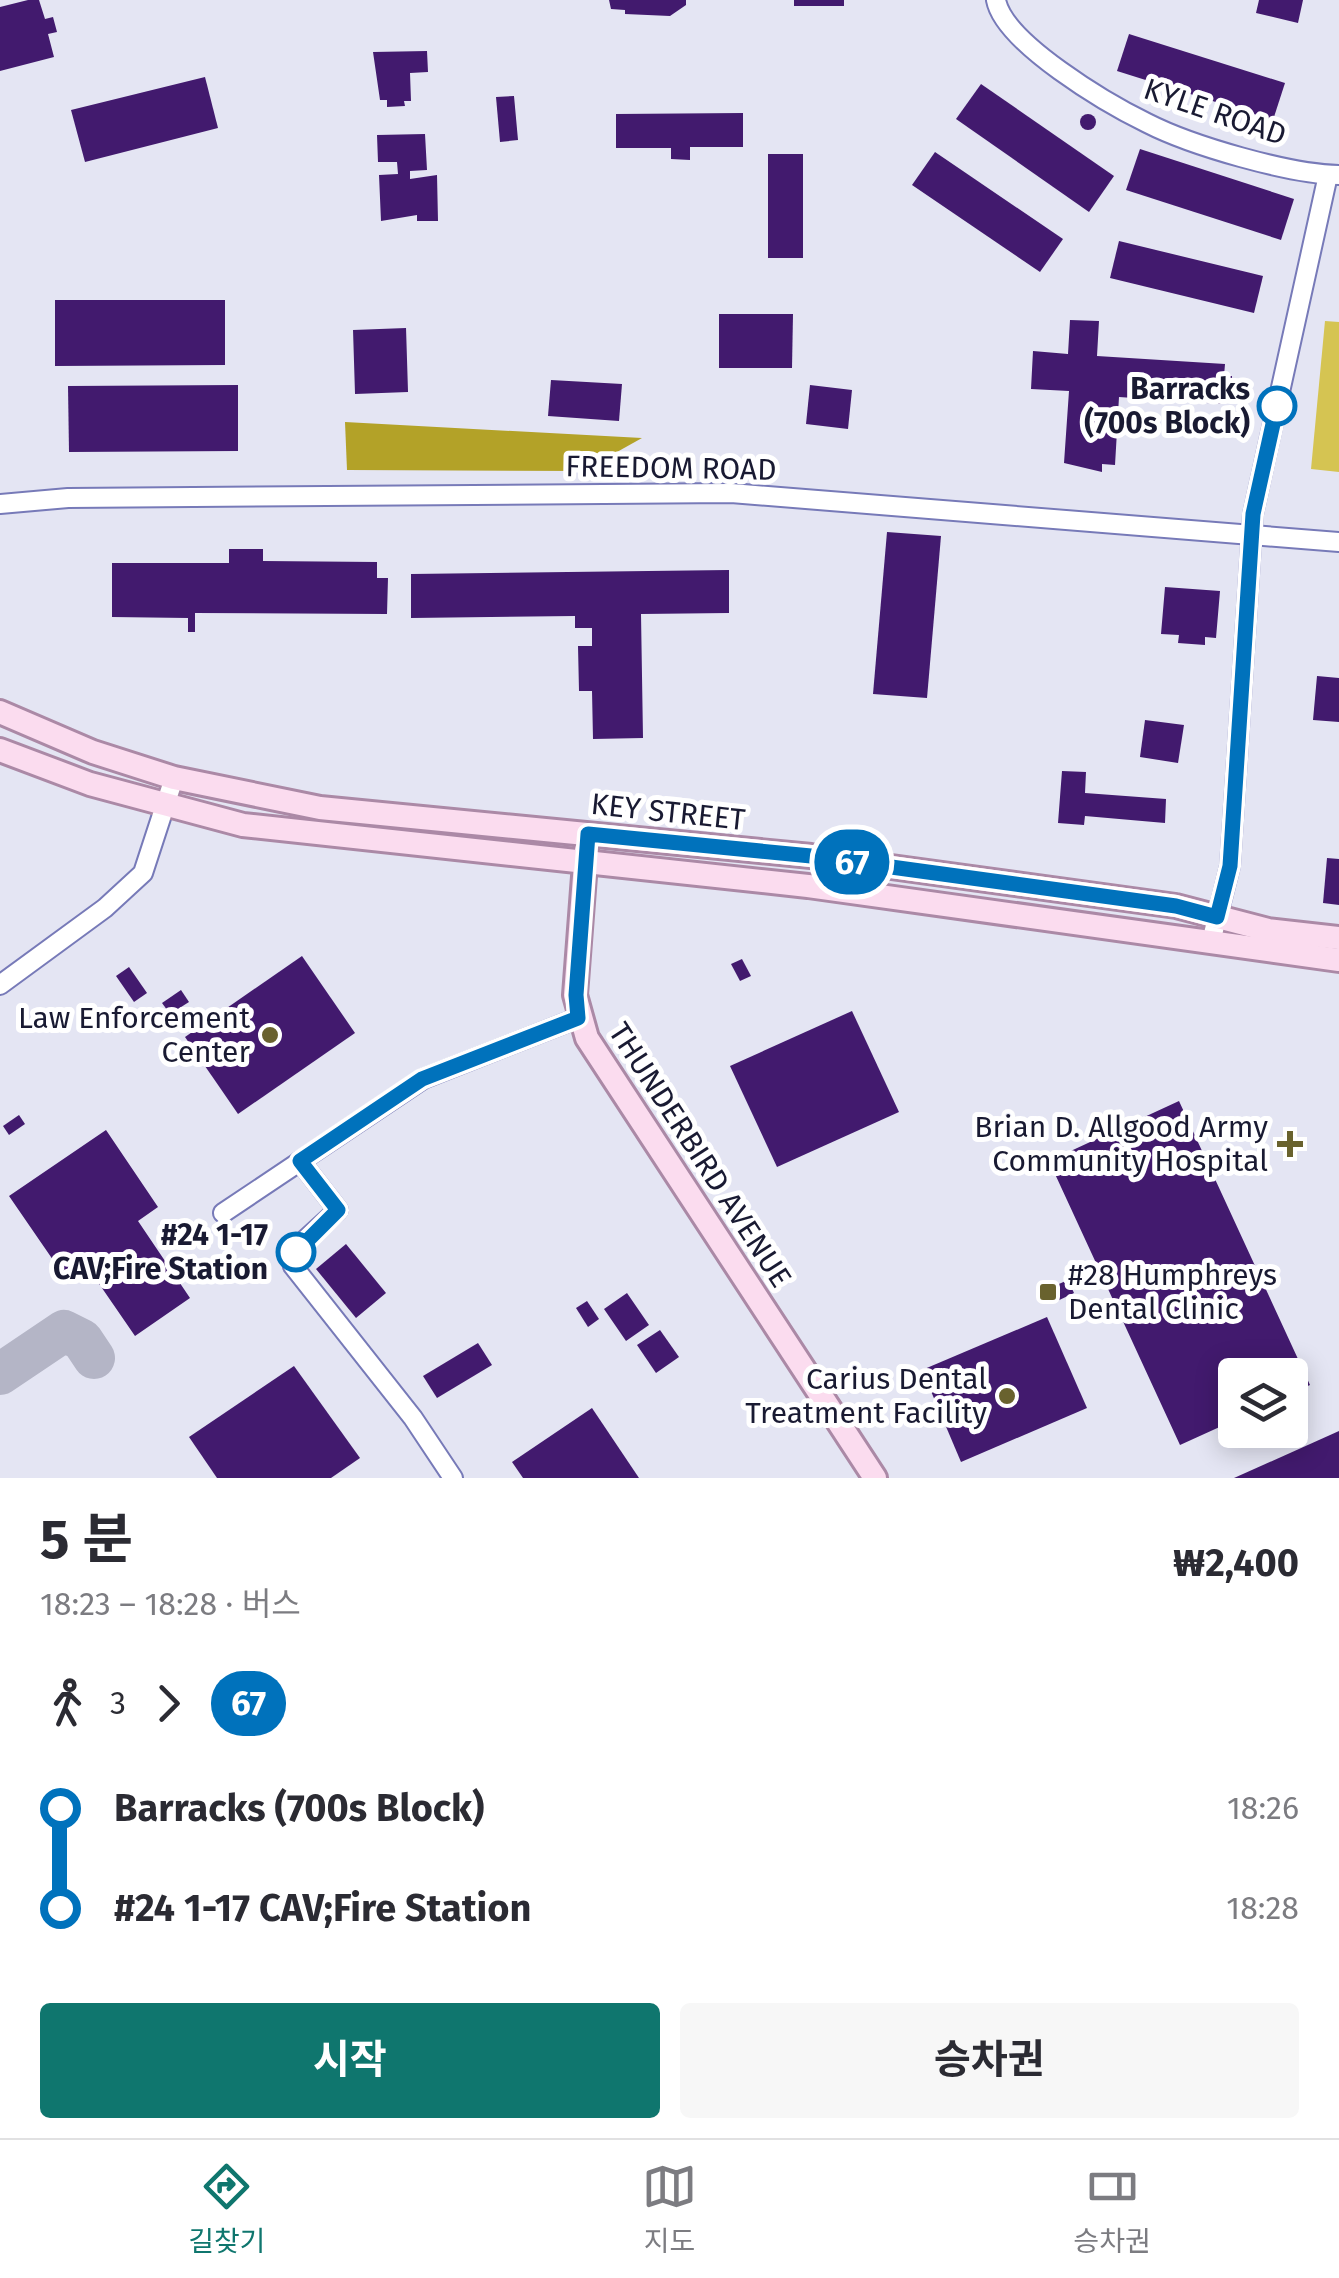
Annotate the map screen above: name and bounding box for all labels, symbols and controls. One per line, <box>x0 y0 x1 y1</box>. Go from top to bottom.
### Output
street label: KYLE ROAD <box>1139 71 1291 153</box>
place label: Barracks (700s Block) <box>1084 371 1250 441</box>
marker: Barracks (700s Block) <box>1258 387 1296 425</box>
street label: FREEDOM ROAD <box>565 448 777 488</box>
street label: KEY STREET <box>589 786 747 838</box>
line badge: 67 <box>807 830 897 894</box>
text: 67 <box>834 841 870 883</box>
place label: Law Enforcement Center <box>18 1000 250 1070</box>
street label: THUNDERBIRD AVENUE <box>601 1016 799 1294</box>
marker: Law Enforcement Center <box>259 1024 281 1046</box>
place label: Brian D. Allgood Army Community Hospital <box>974 1109 1268 1179</box>
marker: Brian D. Allgood Army Community Hospital <box>1277 1131 1303 1157</box>
place label: #24 1-17 CAV;Fire Station <box>53 1217 268 1287</box>
marker: #24 1-17 CAV;Fire Station <box>277 1233 315 1271</box>
place label: #28 Humphreys Dental Clinic <box>1068 1257 1277 1327</box>
marker: #28 Humphreys Dental Clinic <box>1037 1281 1059 1303</box>
map controls <box>1218 1358 1308 1448</box>
button: layers <box>1218 1358 1308 1448</box>
place label: Carius Dental Treatment Facility <box>745 1361 987 1431</box>
marker: Carius Dental Treatment Facility <box>996 1385 1018 1407</box>
text: 5 분 <box>40 1507 133 1573</box>
text: ₩2,400 <box>1173 1540 1299 1586</box>
text: 18:23 – 18:28 · 버스 <box>40 1585 301 1623</box>
icon: walk <box>40 1676 95 1731</box>
icon: forward <box>141 1676 196 1731</box>
text: 67 <box>231 1682 266 1724</box>
text: 3 <box>110 1684 126 1722</box>
text: Barracks (700s Block) <box>114 1785 484 1831</box>
text: 18:26 <box>1227 1789 1299 1827</box>
text: #24 1-17 CAV;Fire Station <box>114 1885 531 1931</box>
text: 18:28 <box>1226 1889 1299 1927</box>
button: 시작 <box>40 2003 660 2118</box>
button: 승차권 <box>680 2003 1299 2118</box>
tab: 길찾기 <box>188 2159 266 2259</box>
tab: 지도 <box>642 2159 697 2259</box>
tab: 승차권 <box>1073 2159 1151 2259</box>

